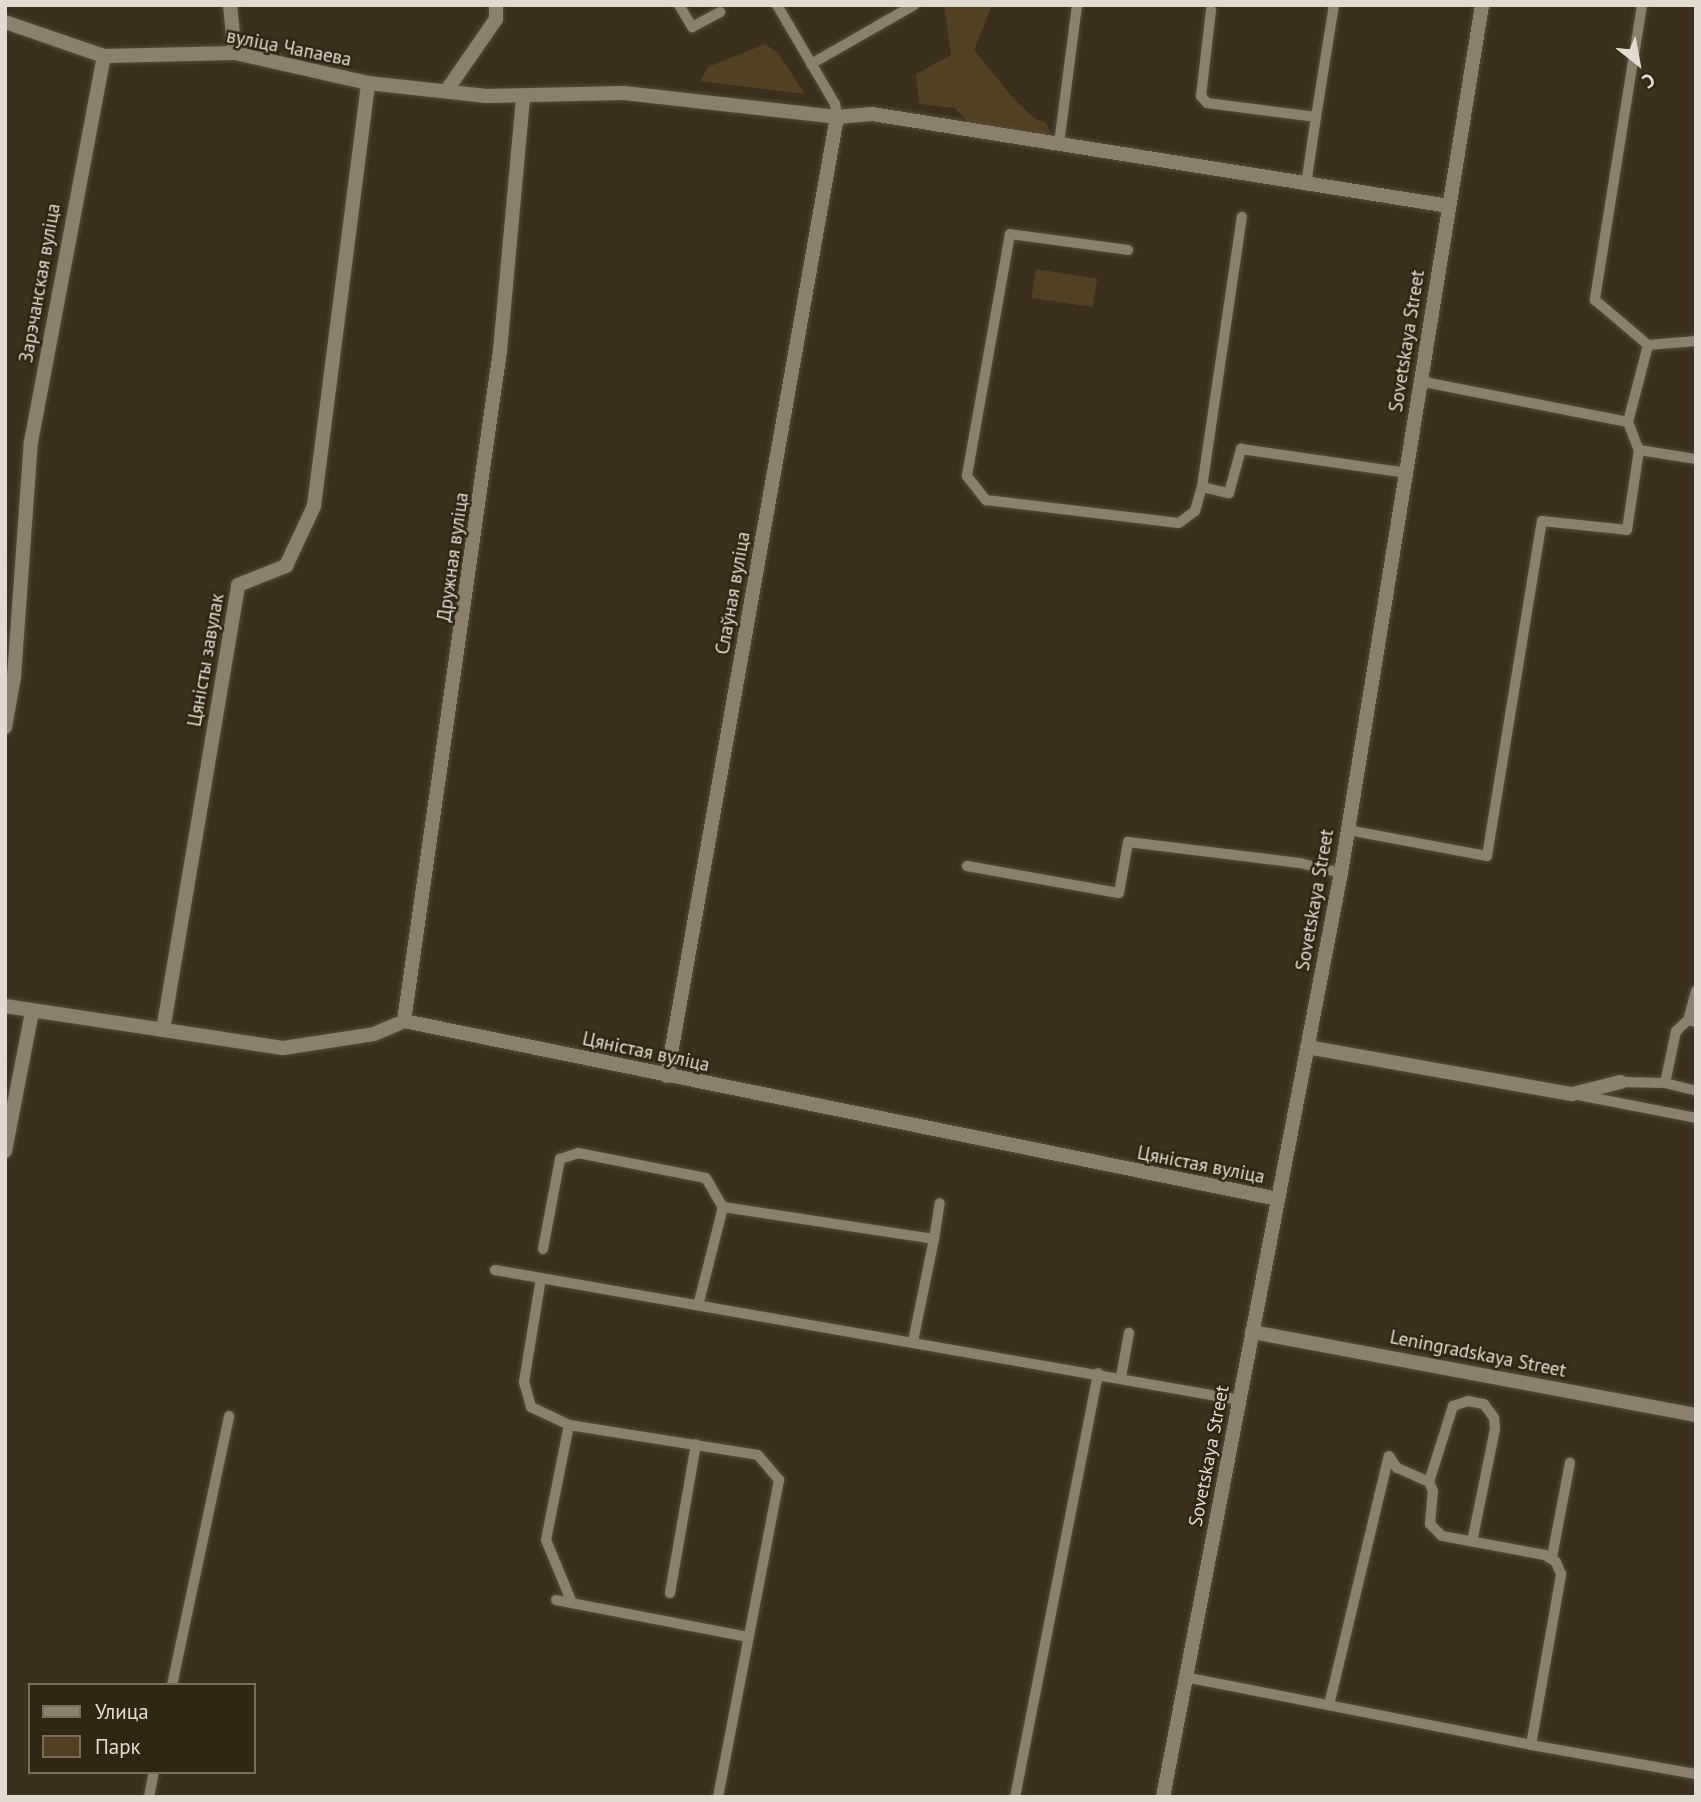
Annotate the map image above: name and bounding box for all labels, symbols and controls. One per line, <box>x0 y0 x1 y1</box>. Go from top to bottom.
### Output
street label: вуліца Чапаева <box>225 25 353 71</box>
north arrow <box>1603 28 1673 98</box>
text: С <box>1638 68 1660 94</box>
street label: Зарэчанская вуліца <box>15 201 65 365</box>
street label: Sovetskaya Street <box>1385 268 1429 414</box>
street label: Дружная вуліца <box>433 491 473 623</box>
street label: Слаўная вуліца <box>711 530 755 656</box>
street label: Цяністы завулак <box>183 592 229 728</box>
street label: Sovetskaya Street <box>1291 827 1339 973</box>
street label: Цяністая вуліца <box>580 1027 712 1077</box>
street label: Цяністая вуліца <box>1135 1141 1267 1189</box>
street label: Leningradskaya Street <box>1388 1326 1568 1382</box>
street label: Sovetskaya Street <box>1184 1383 1234 1529</box>
legend <box>28 1683 256 1774</box>
text: Улица <box>95 1698 149 1725</box>
text: Парк <box>95 1733 141 1760</box>

